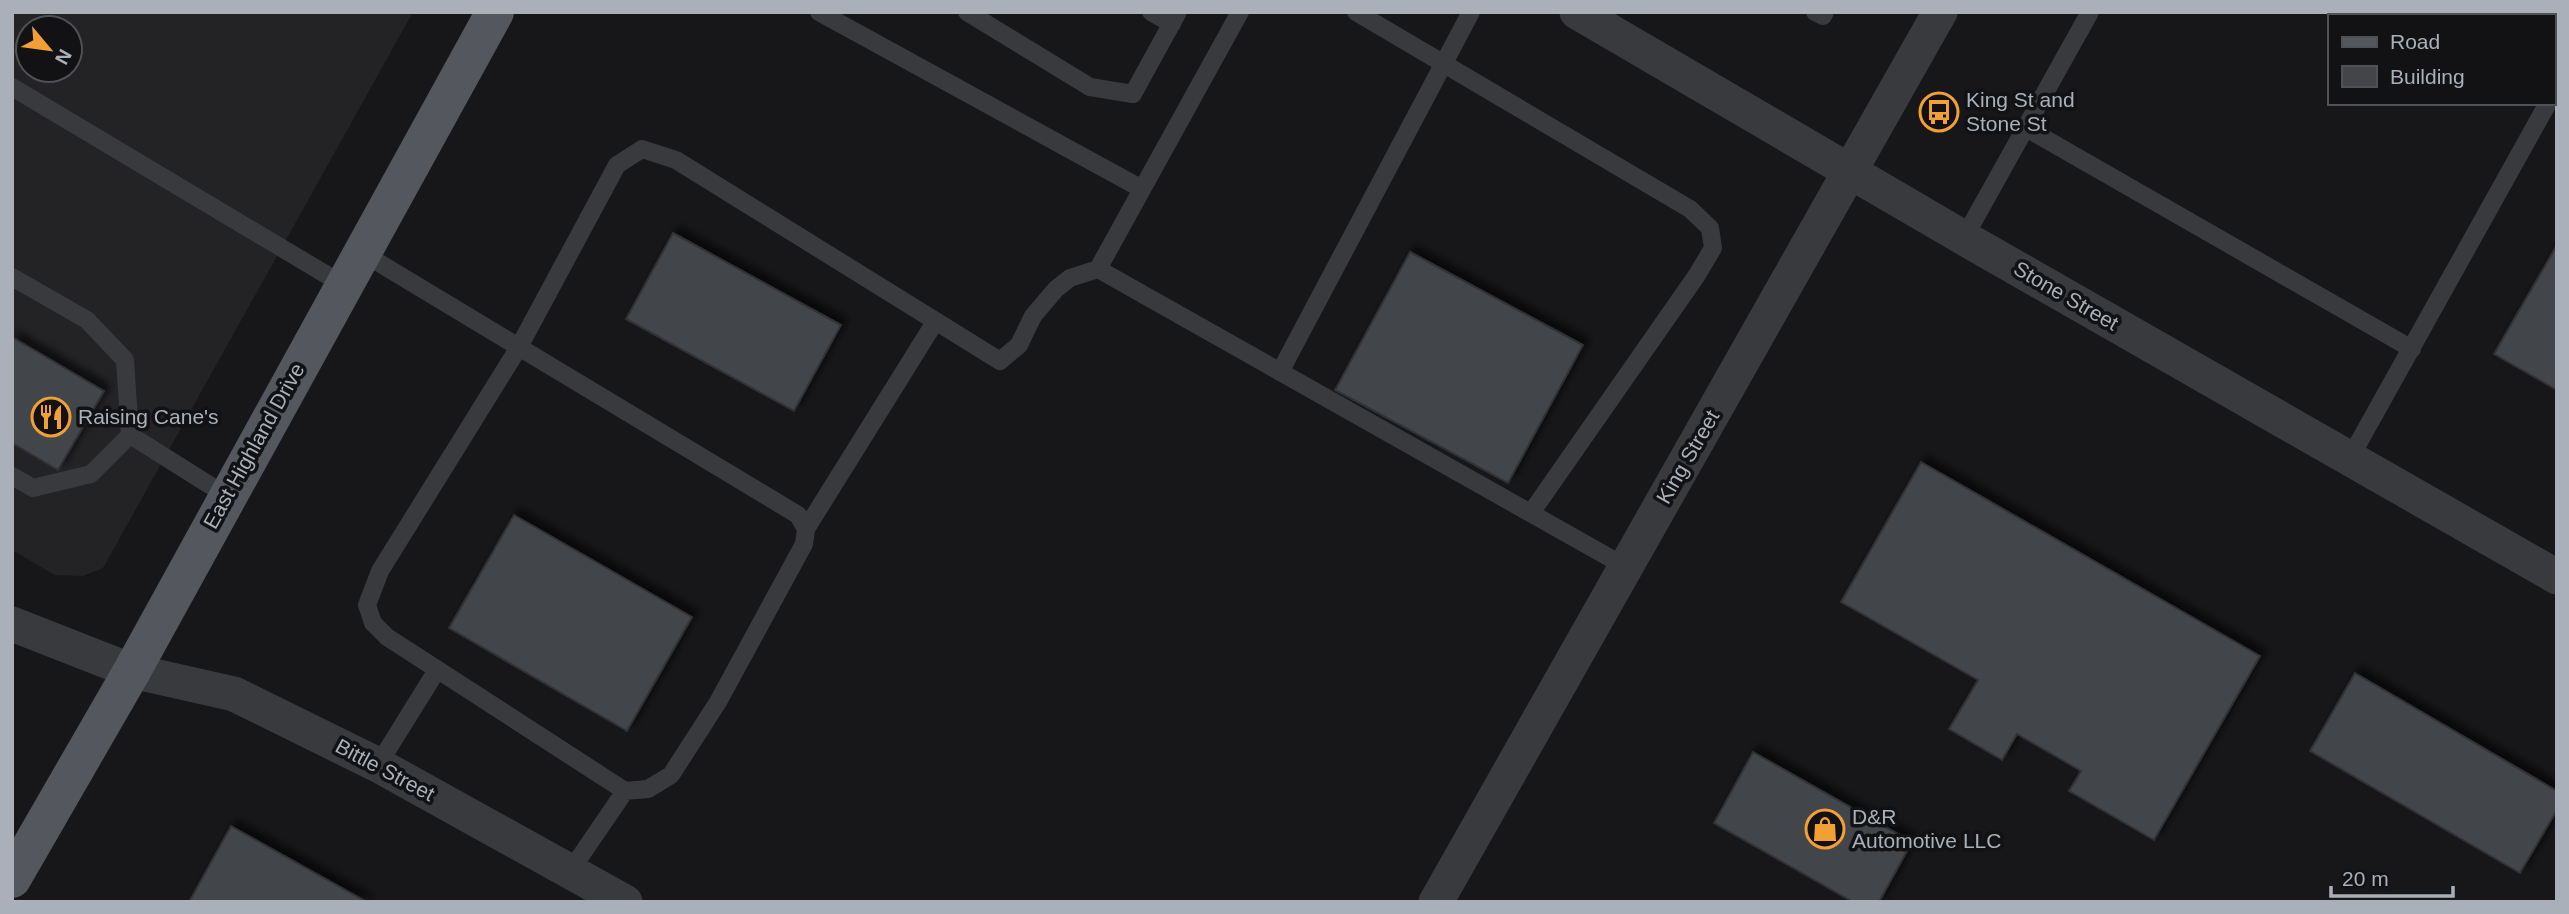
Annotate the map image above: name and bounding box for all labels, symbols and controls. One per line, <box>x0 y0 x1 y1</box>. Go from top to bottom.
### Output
north arrow <box>14 14 84 84</box>
legend <box>2328 14 2555 105</box>
text: Road <box>2390 30 2440 53</box>
text: N <box>51 46 76 68</box>
text: Building <box>2390 65 2465 88</box>
place label: King St and Stone St <box>1966 88 2075 135</box>
bus stop icon: King St and Stone St <box>1918 91 1960 133</box>
street label: Stone Street <box>2010 256 2123 335</box>
street label: East Highland Drive <box>199 359 309 532</box>
restaurant icon: Raising Cane's <box>30 396 72 438</box>
place label: Raising Cane's <box>78 405 219 428</box>
street label: King Street <box>1652 406 1724 507</box>
street label: Bittle Street <box>332 734 439 805</box>
place label: D&R Automotive LLC <box>1852 805 2001 852</box>
shop icon: D&R Automotive LLC <box>1804 808 1846 850</box>
scale bar <box>2331 855 2454 899</box>
text: 20 m <box>2342 867 2389 890</box>

